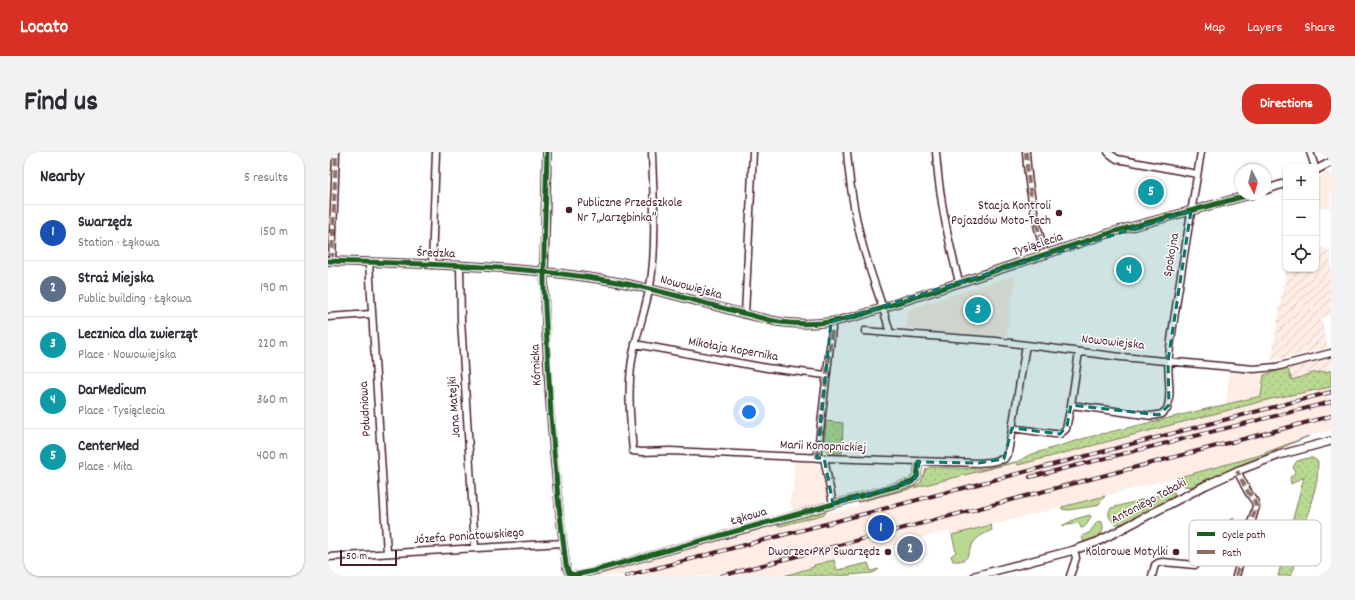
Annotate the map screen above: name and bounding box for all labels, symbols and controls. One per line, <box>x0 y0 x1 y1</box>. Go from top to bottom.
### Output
text: Locato <box>20 15 68 42</box>
text: Map <box>1204 18 1225 38</box>
text: Layers <box>1247 18 1282 38</box>
text: Share <box>1304 18 1335 38</box>
text: Find us <box>24 84 98 124</box>
button: Directions <box>1242 84 1331 124</box>
north arrow <box>1235 164 1271 200</box>
map controls <box>1283 164 1319 272</box>
button: + <box>1283 164 1319 200</box>
text: Nearby <box>40 166 84 190</box>
text: 5 results <box>244 169 288 188</box>
pin: 5 <box>1138 177 1164 207</box>
place label: Publiczne Przedszkole Nr 7„Jarzębinka” <box>577 194 683 228</box>
place label: Stacja Kontroli Pojazdów Moto-Tech <box>951 197 1052 231</box>
button: − <box>1283 200 1319 236</box>
marker: Publiczne Przedszkole Nr 7„Jarzębinka” <box>564 205 574 215</box>
marker: Stacja Kontroli Pojazdów Moto-Tech <box>1054 208 1064 218</box>
text: Swarzędz <box>78 212 132 234</box>
text: 1 <box>52 223 54 242</box>
text: 150 m <box>260 223 288 242</box>
street label: Tysiąclecia <box>1010 228 1066 262</box>
street label: Spokojna <box>1159 231 1185 278</box>
text: Station · Łąkowa <box>78 234 159 253</box>
button: locate <box>1283 236 1319 272</box>
street label: Średzka <box>417 244 456 264</box>
pin: 4 <box>1116 255 1142 285</box>
text: Straż Miejska <box>78 268 153 290</box>
street label: Nowowiejska <box>658 271 725 306</box>
text: 2 <box>50 279 56 298</box>
text: 190 m <box>260 279 288 298</box>
text: Public building · Łąkowa <box>78 290 191 309</box>
pin: 3 <box>965 295 991 325</box>
text: Lecznica dla zwierząt <box>78 324 198 346</box>
street label: Nowowiejska <box>1081 330 1146 356</box>
street label: Mikołaja Kopernika <box>686 333 780 367</box>
text: 3 <box>50 335 56 354</box>
text: 220 m <box>258 335 288 354</box>
street label: Kórnicka <box>526 343 548 386</box>
text: Place · Nowowiejska <box>78 346 176 365</box>
street label: Jana Matejki <box>443 375 467 438</box>
text: DarMedicum <box>78 380 146 402</box>
street label: Południowa <box>355 380 377 437</box>
text: 4 <box>50 391 56 410</box>
text: 360 m <box>257 391 288 410</box>
text: Place · Tysiąclecia <box>78 402 165 421</box>
your location <box>739 402 759 422</box>
text: CenterMed <box>78 436 139 458</box>
street label: Marii Konopnickiej <box>780 436 866 458</box>
text: 5 <box>50 447 56 466</box>
text: 400 m <box>257 447 288 466</box>
text: Place · Miła <box>78 458 132 477</box>
street label: Antoniego Tabaki <box>1108 474 1191 530</box>
one-way arrow <box>825 478 833 484</box>
street label: Łąkowa <box>728 503 770 531</box>
pin: 1 <box>868 513 894 543</box>
legend <box>1189 520 1321 566</box>
street label: Józefa Poniatowskiego <box>413 524 525 550</box>
text: Cycle path <box>1222 528 1266 544</box>
pin: 2 <box>897 534 923 564</box>
place label: Dworzec PKP Swarzędz <box>768 543 880 562</box>
place label: Kolorowe Motylki <box>1085 543 1169 562</box>
text: Path <box>1222 546 1241 562</box>
marker: Dworzec PKP Swarzędz <box>883 547 893 557</box>
marker: Kolorowe Motylki <box>1171 547 1181 557</box>
scale bar <box>340 548 397 567</box>
text: 50 m <box>346 549 367 565</box>

